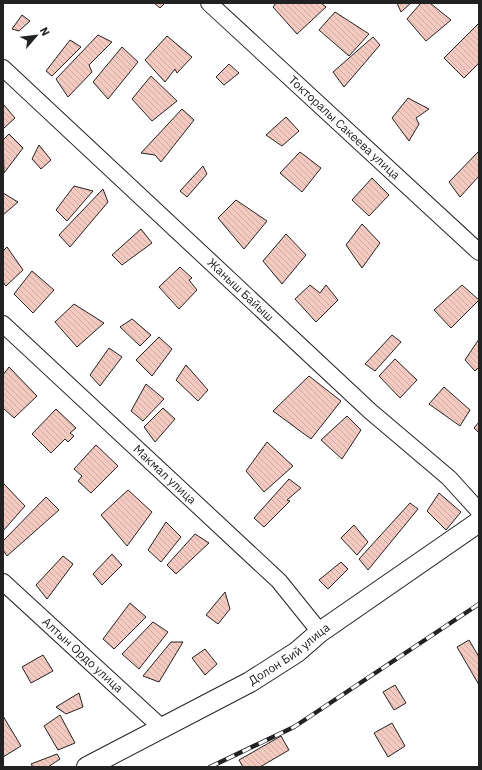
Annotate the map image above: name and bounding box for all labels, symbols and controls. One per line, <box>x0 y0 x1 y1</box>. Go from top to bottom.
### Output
north arrow <box>16 16 56 56</box>
text: N <box>37 25 53 38</box>
street label: Токторалы Сакеева улица <box>286 72 404 183</box>
street label: Жаныш Байыш <box>204 255 277 324</box>
street label: Макмал улица <box>130 441 200 508</box>
street label: Алтын Ордо улица <box>39 614 127 696</box>
street label: Долон Бий улица <box>246 619 333 688</box>

